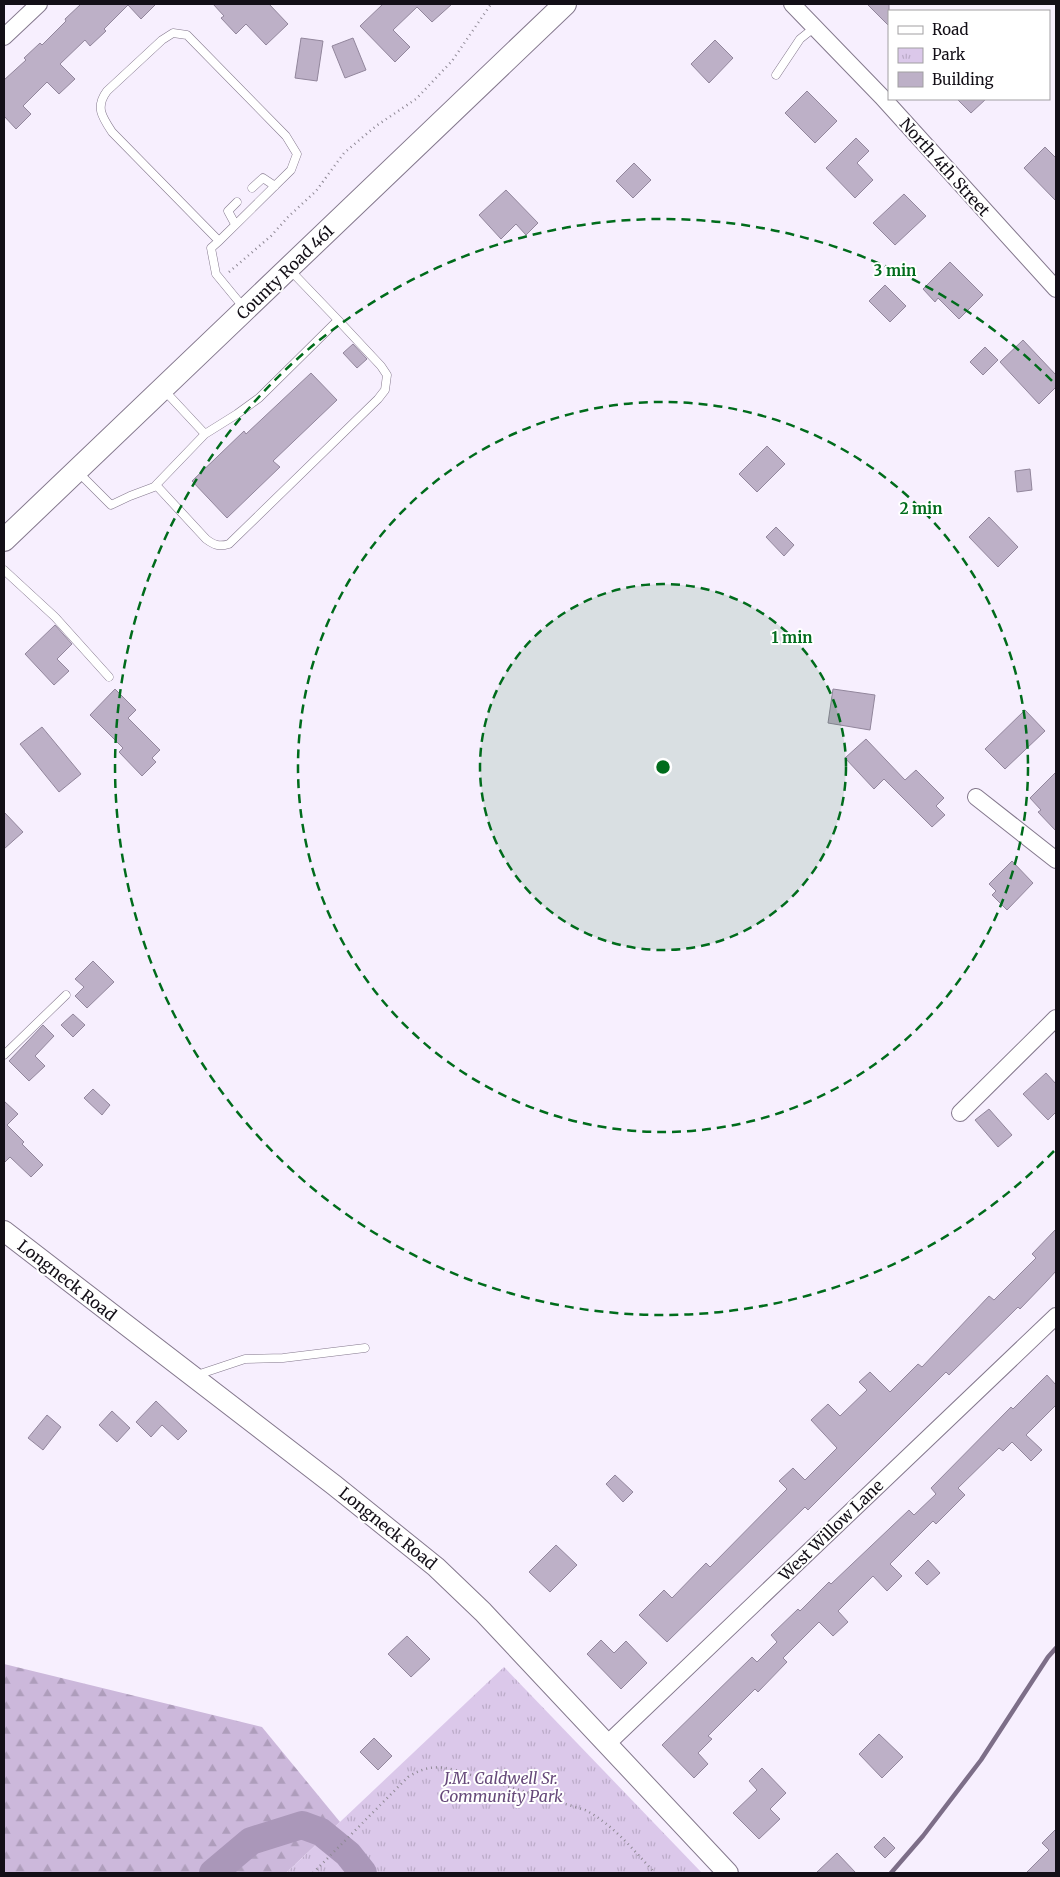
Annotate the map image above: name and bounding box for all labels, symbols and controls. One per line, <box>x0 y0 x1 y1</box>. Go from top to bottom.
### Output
legend <box>888 10 1050 100</box>
text: Road <box>932 20 968 39</box>
text: Park <box>932 45 966 64</box>
text: Building <box>932 70 994 89</box>
street label: North 4th Street <box>896 114 995 221</box>
street label: County Road 461 <box>232 221 338 323</box>
text: 3 min <box>874 261 916 280</box>
text: 2 min <box>900 499 942 518</box>
text: 1 min <box>772 628 812 647</box>
centre of rings <box>654 758 672 776</box>
street label: Longneck Road <box>14 1235 121 1325</box>
street label: West Willow Lane <box>774 1475 887 1585</box>
street label: Longneck Road <box>335 1483 441 1574</box>
park label: J.M. Caldwell Sr. Community Park <box>439 1768 563 1806</box>

